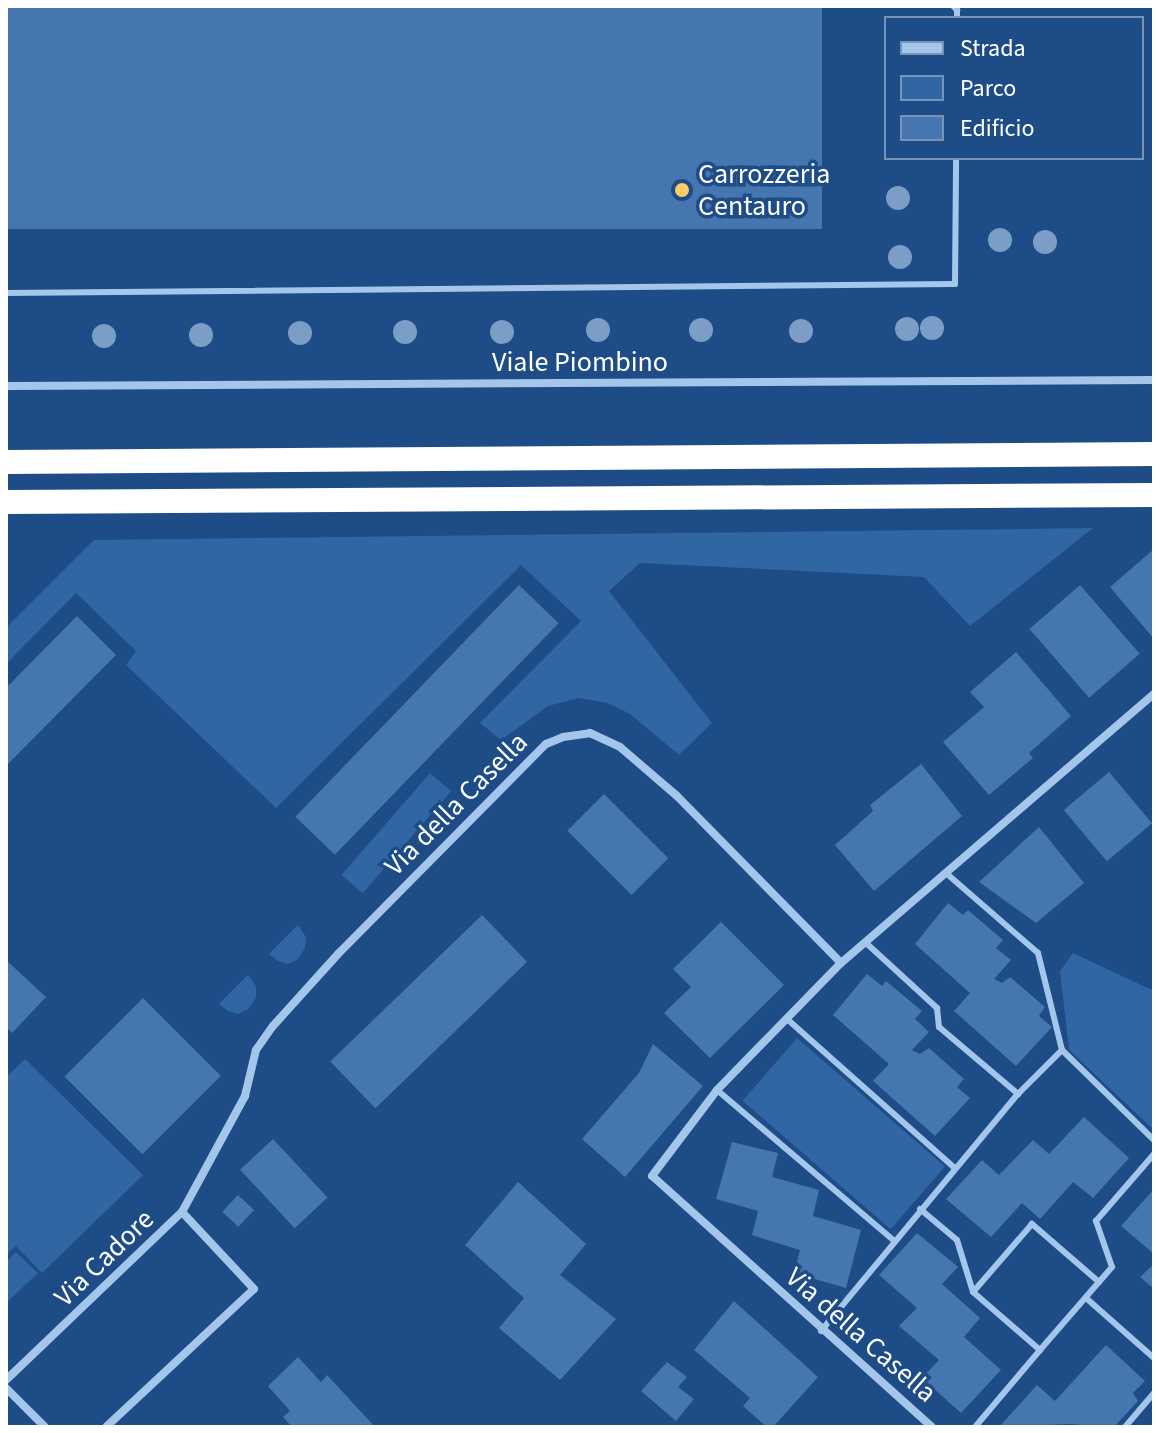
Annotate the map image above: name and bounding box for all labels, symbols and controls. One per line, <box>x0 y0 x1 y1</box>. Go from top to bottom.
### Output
legend <box>884 16 1144 160</box>
text: Strada <box>960 31 1026 66</box>
text: Parco <box>960 71 1016 106</box>
text: Edificio <box>960 111 1034 146</box>
place label: Carrozzeria Centauro <box>698 157 830 223</box>
marker: Carrozzeria Centauro <box>673 181 691 199</box>
street label: Viale Piombino <box>492 345 668 379</box>
street label: Via della Casella <box>377 725 535 883</box>
street label: Via Cadore <box>47 1202 161 1314</box>
street label: Via della Casella <box>779 1260 943 1410</box>

